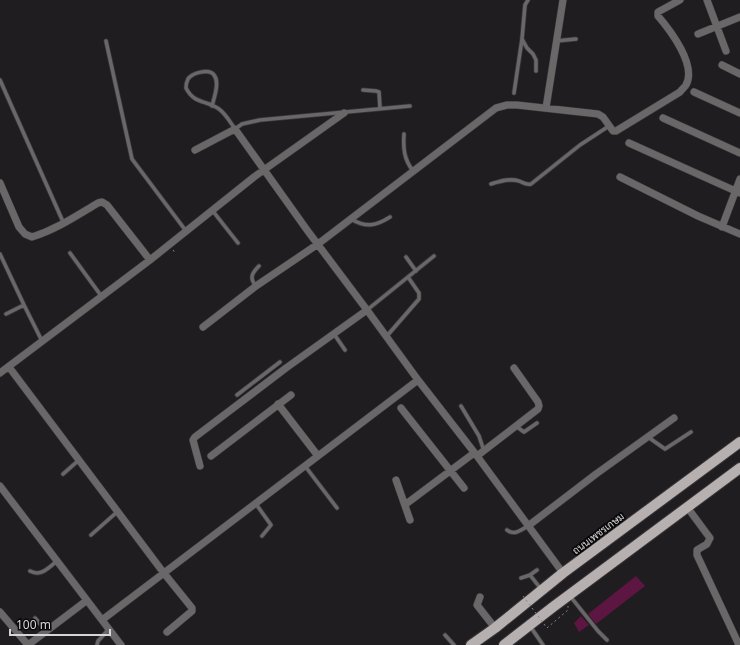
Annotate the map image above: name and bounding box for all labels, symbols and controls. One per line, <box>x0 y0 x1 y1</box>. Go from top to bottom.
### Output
street label: ถนนเพชรเกษม <box>569 509 627 557</box>
scale bar <box>10 611 110 637</box>
text: 100 m <box>16 616 51 633</box>

